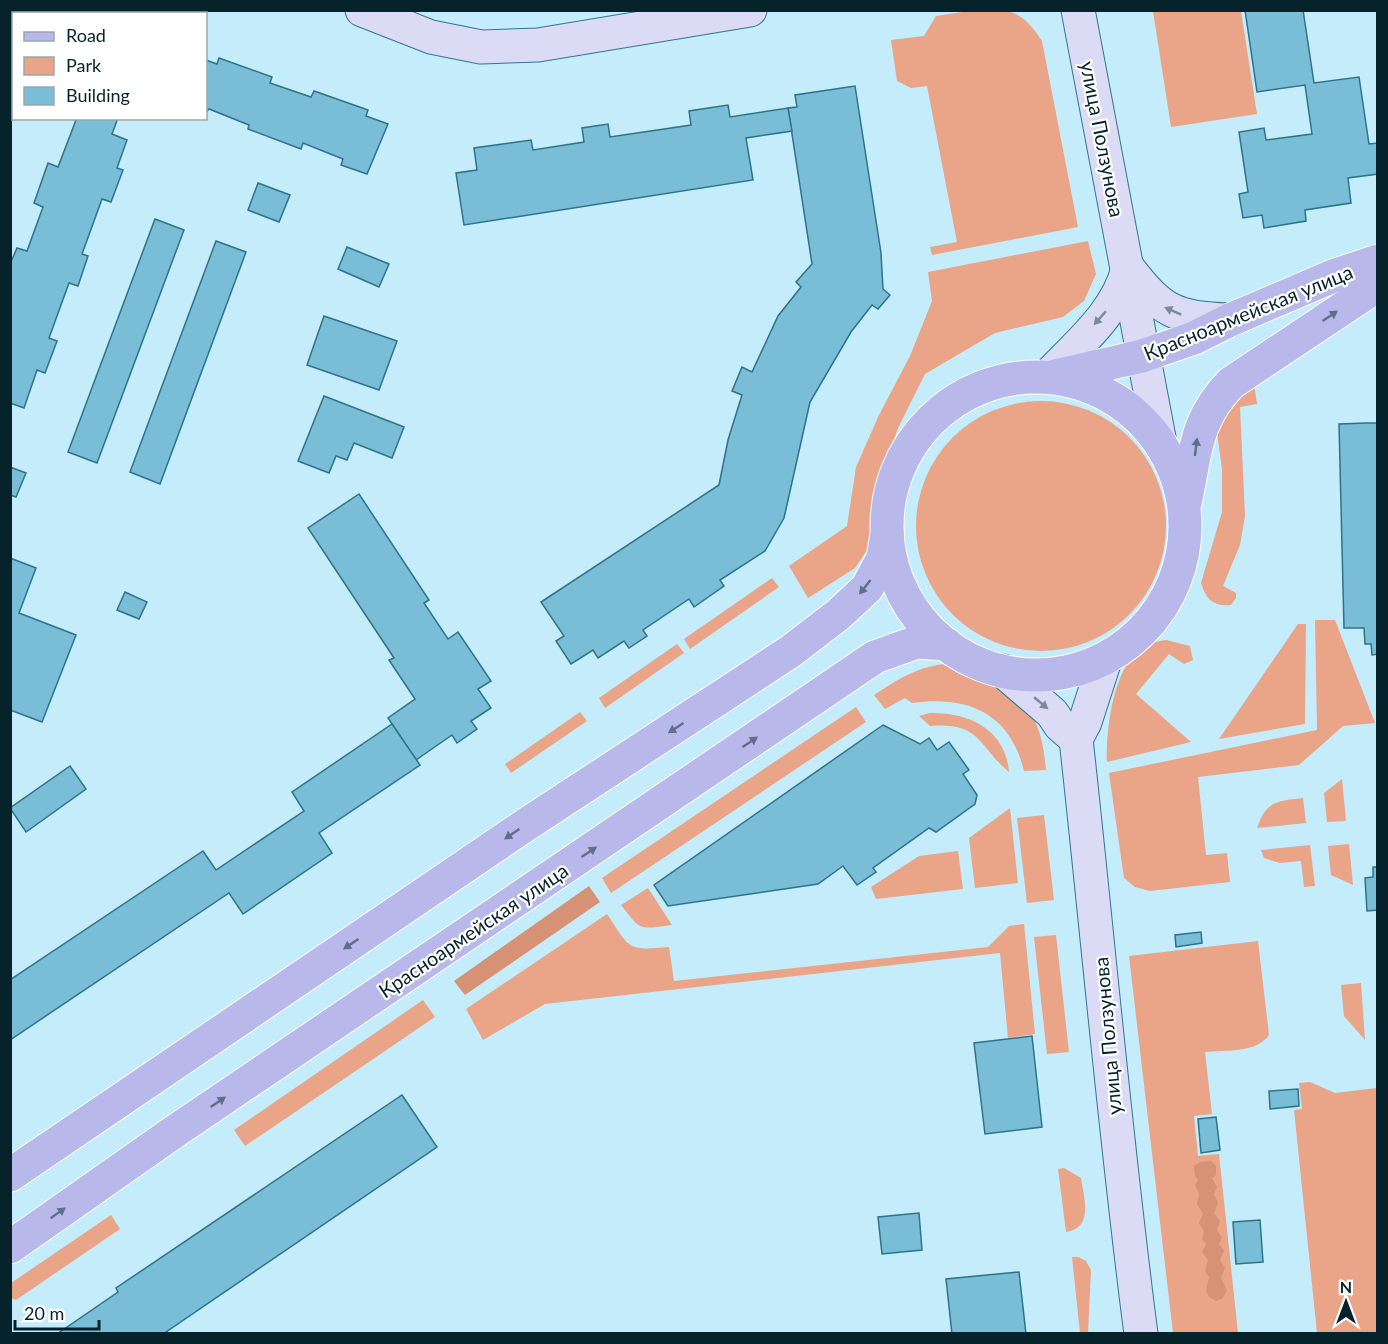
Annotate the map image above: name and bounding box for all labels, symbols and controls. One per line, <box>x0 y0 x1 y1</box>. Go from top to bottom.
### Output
legend <box>12 12 207 120</box>
text: Road <box>66 24 106 46</box>
text: Park <box>66 54 102 76</box>
street label: улица Ползунова <box>1076 59 1130 219</box>
text: Building <box>66 84 130 106</box>
street label: Красноармейская улица <box>1140 259 1356 365</box>
one-way arrow <box>1164 305 1182 315</box>
one-way arrow <box>1094 310 1107 325</box>
one-way arrow <box>1322 310 1338 322</box>
one-way arrow <box>1191 438 1201 457</box>
one-way arrow <box>859 579 872 595</box>
one-way arrow <box>1033 697 1049 710</box>
one-way arrow <box>667 722 684 733</box>
one-way arrow <box>741 736 757 748</box>
one-way arrow <box>505 828 521 840</box>
one-way arrow <box>580 846 596 858</box>
street label: Красноармейская улица <box>374 858 572 1002</box>
one-way arrow <box>343 938 359 949</box>
street label: улица Ползунова <box>1088 956 1126 1116</box>
one-way arrow <box>210 1097 226 1108</box>
one-way arrow <box>50 1207 66 1219</box>
north arrow <box>1316 1272 1376 1332</box>
text: N <box>1340 1277 1352 1296</box>
scale bar <box>15 1293 99 1331</box>
text: 20 m <box>24 1302 64 1324</box>

